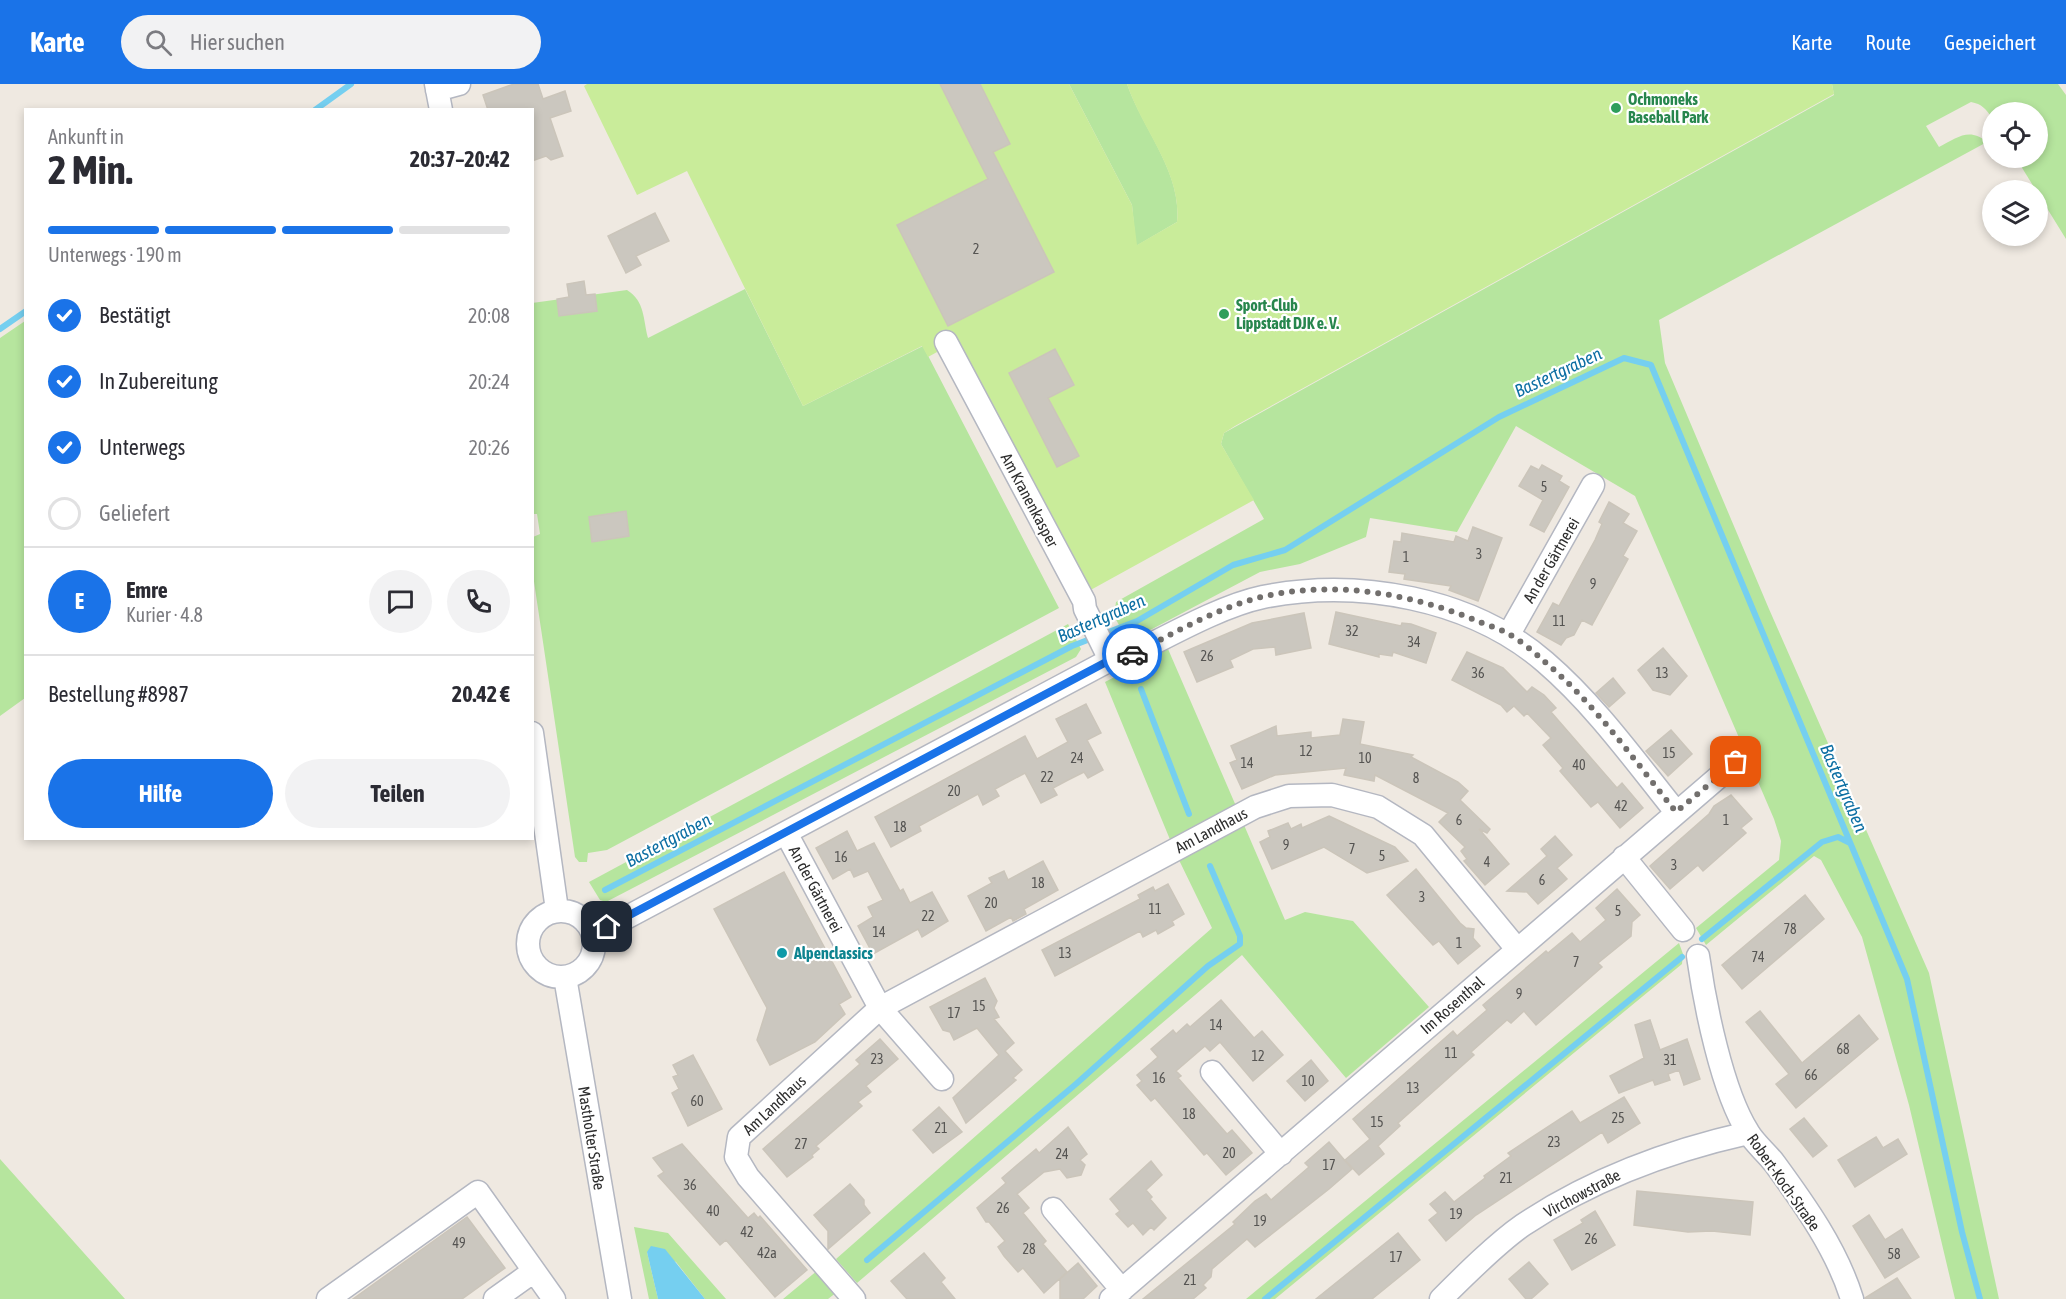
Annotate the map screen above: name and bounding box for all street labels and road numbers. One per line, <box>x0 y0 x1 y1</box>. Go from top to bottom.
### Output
street label: Am Kranenkasper <box>997 450 1062 551</box>
street label: An der Gärtnerei <box>1519 514 1583 606</box>
street label: Am Landhaus <box>1172 803 1250 857</box>
street label: An der Gärtnerei <box>786 843 846 935</box>
street label: Im Rosenthal <box>1417 972 1488 1037</box>
street label: Am Landhaus <box>739 1071 809 1139</box>
street label: Mastholter Straße <box>575 1085 609 1191</box>
street label: Robert-Koch-Straße <box>1744 1130 1824 1234</box>
street label: Virchowstraße <box>1541 1165 1623 1221</box>

